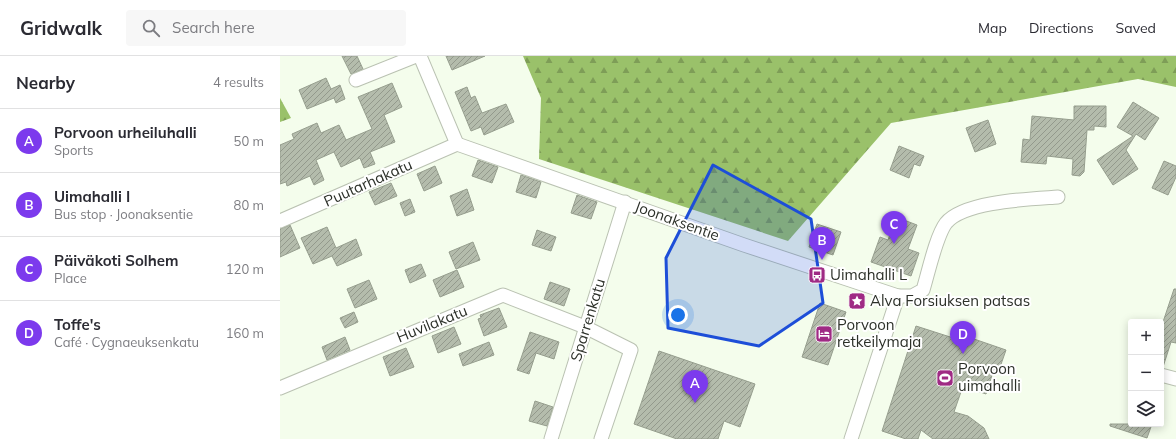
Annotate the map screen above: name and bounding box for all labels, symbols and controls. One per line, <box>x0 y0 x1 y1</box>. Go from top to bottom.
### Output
search box <box>126 10 406 46</box>
text: Gridwalk <box>20 16 102 40</box>
icon: search <box>140 17 162 39</box>
text: Search here <box>172 18 255 37</box>
text: Map <box>978 19 1007 37</box>
text: Directions <box>1029 19 1094 37</box>
text: Saved <box>1116 19 1156 37</box>
text: Nearby <box>16 72 75 93</box>
text: 4 results <box>213 74 264 90</box>
text: Porvoon urheiluhalli <box>54 123 197 142</box>
text: A <box>24 133 34 149</box>
text: 50 m <box>234 133 264 149</box>
text: Sports <box>54 142 93 158</box>
street label: Puutarhakatu <box>321 155 415 211</box>
text: Uimahalli I <box>54 187 130 206</box>
street label: Joonaksentie <box>632 196 722 245</box>
text: B <box>25 197 33 213</box>
text: 80 m <box>234 197 264 213</box>
text: Bus stop · Joonaksentie <box>54 206 193 222</box>
pin: C <box>881 211 907 244</box>
pin: B <box>809 227 835 260</box>
text: Päiväkoti Solhem <box>54 251 179 270</box>
text: C <box>25 261 33 277</box>
text: 120 m <box>226 261 264 277</box>
bus stop icon: Uimahalli L <box>807 265 827 285</box>
place label: Uimahalli L <box>830 265 907 284</box>
text: Place <box>54 270 87 286</box>
street label: Sparrenkatu <box>566 276 609 364</box>
place icon: Alva Forsiuksen patsas <box>847 291 867 311</box>
place label: Alva Forsiuksen patsas <box>870 291 1030 310</box>
street label: Huvilakatu <box>394 301 470 346</box>
your location <box>668 305 688 325</box>
text: Toffe's <box>54 315 101 334</box>
place label: Porvoon retkeilymaja <box>837 315 921 351</box>
map controls <box>1128 319 1164 427</box>
button: + <box>1128 319 1164 355</box>
pin: D <box>950 321 976 354</box>
hotel icon: Porvoon retkeilymaja <box>814 324 834 344</box>
text: D <box>24 325 34 341</box>
text: 160 m <box>226 325 264 341</box>
text: Café · Cygnaeuksenkatu <box>54 334 199 350</box>
button: − <box>1128 355 1164 391</box>
place label: Porvoon uimahalli <box>958 359 1021 395</box>
sports icon: Porvoon uimahalli <box>935 368 955 388</box>
pin: A <box>682 370 708 403</box>
button: layers <box>1128 391 1164 427</box>

